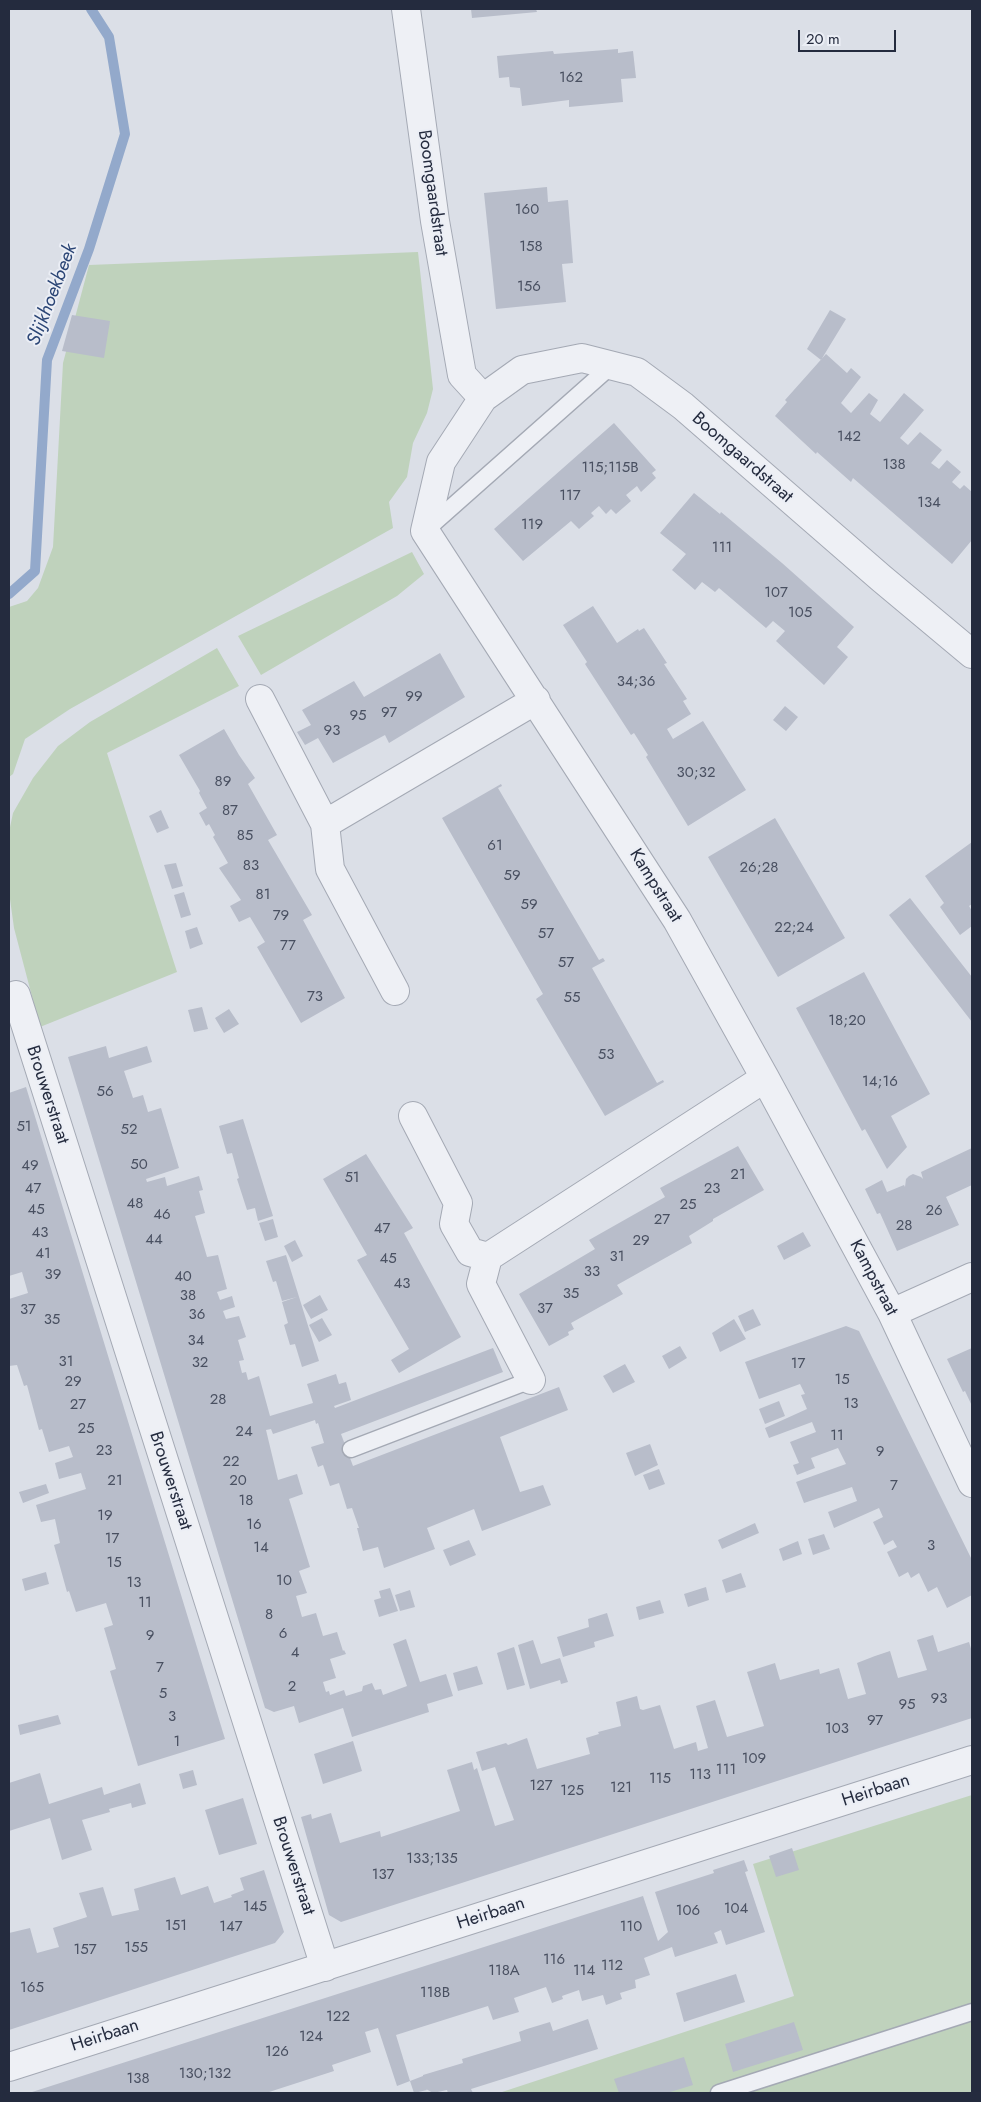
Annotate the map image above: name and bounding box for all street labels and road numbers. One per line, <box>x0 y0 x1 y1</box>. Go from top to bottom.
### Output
street label: Boomgaardstraat <box>412 129 452 257</box>
street label: Boomgaardstraat <box>687 408 797 508</box>
street label: Kampstraat <box>624 845 686 927</box>
street label: Brouwerstraat <box>21 1043 73 1147</box>
street label: Kampstraat <box>844 1237 902 1319</box>
street label: Brouwerstraat <box>144 1429 196 1533</box>
street label: Heirbaan <box>839 1770 913 1812</box>
street label: Brouwerstraat <box>267 1814 319 1918</box>
street label: Heirbaan <box>454 1893 528 1935</box>
street label: Heirbaan <box>68 2015 142 2057</box>

